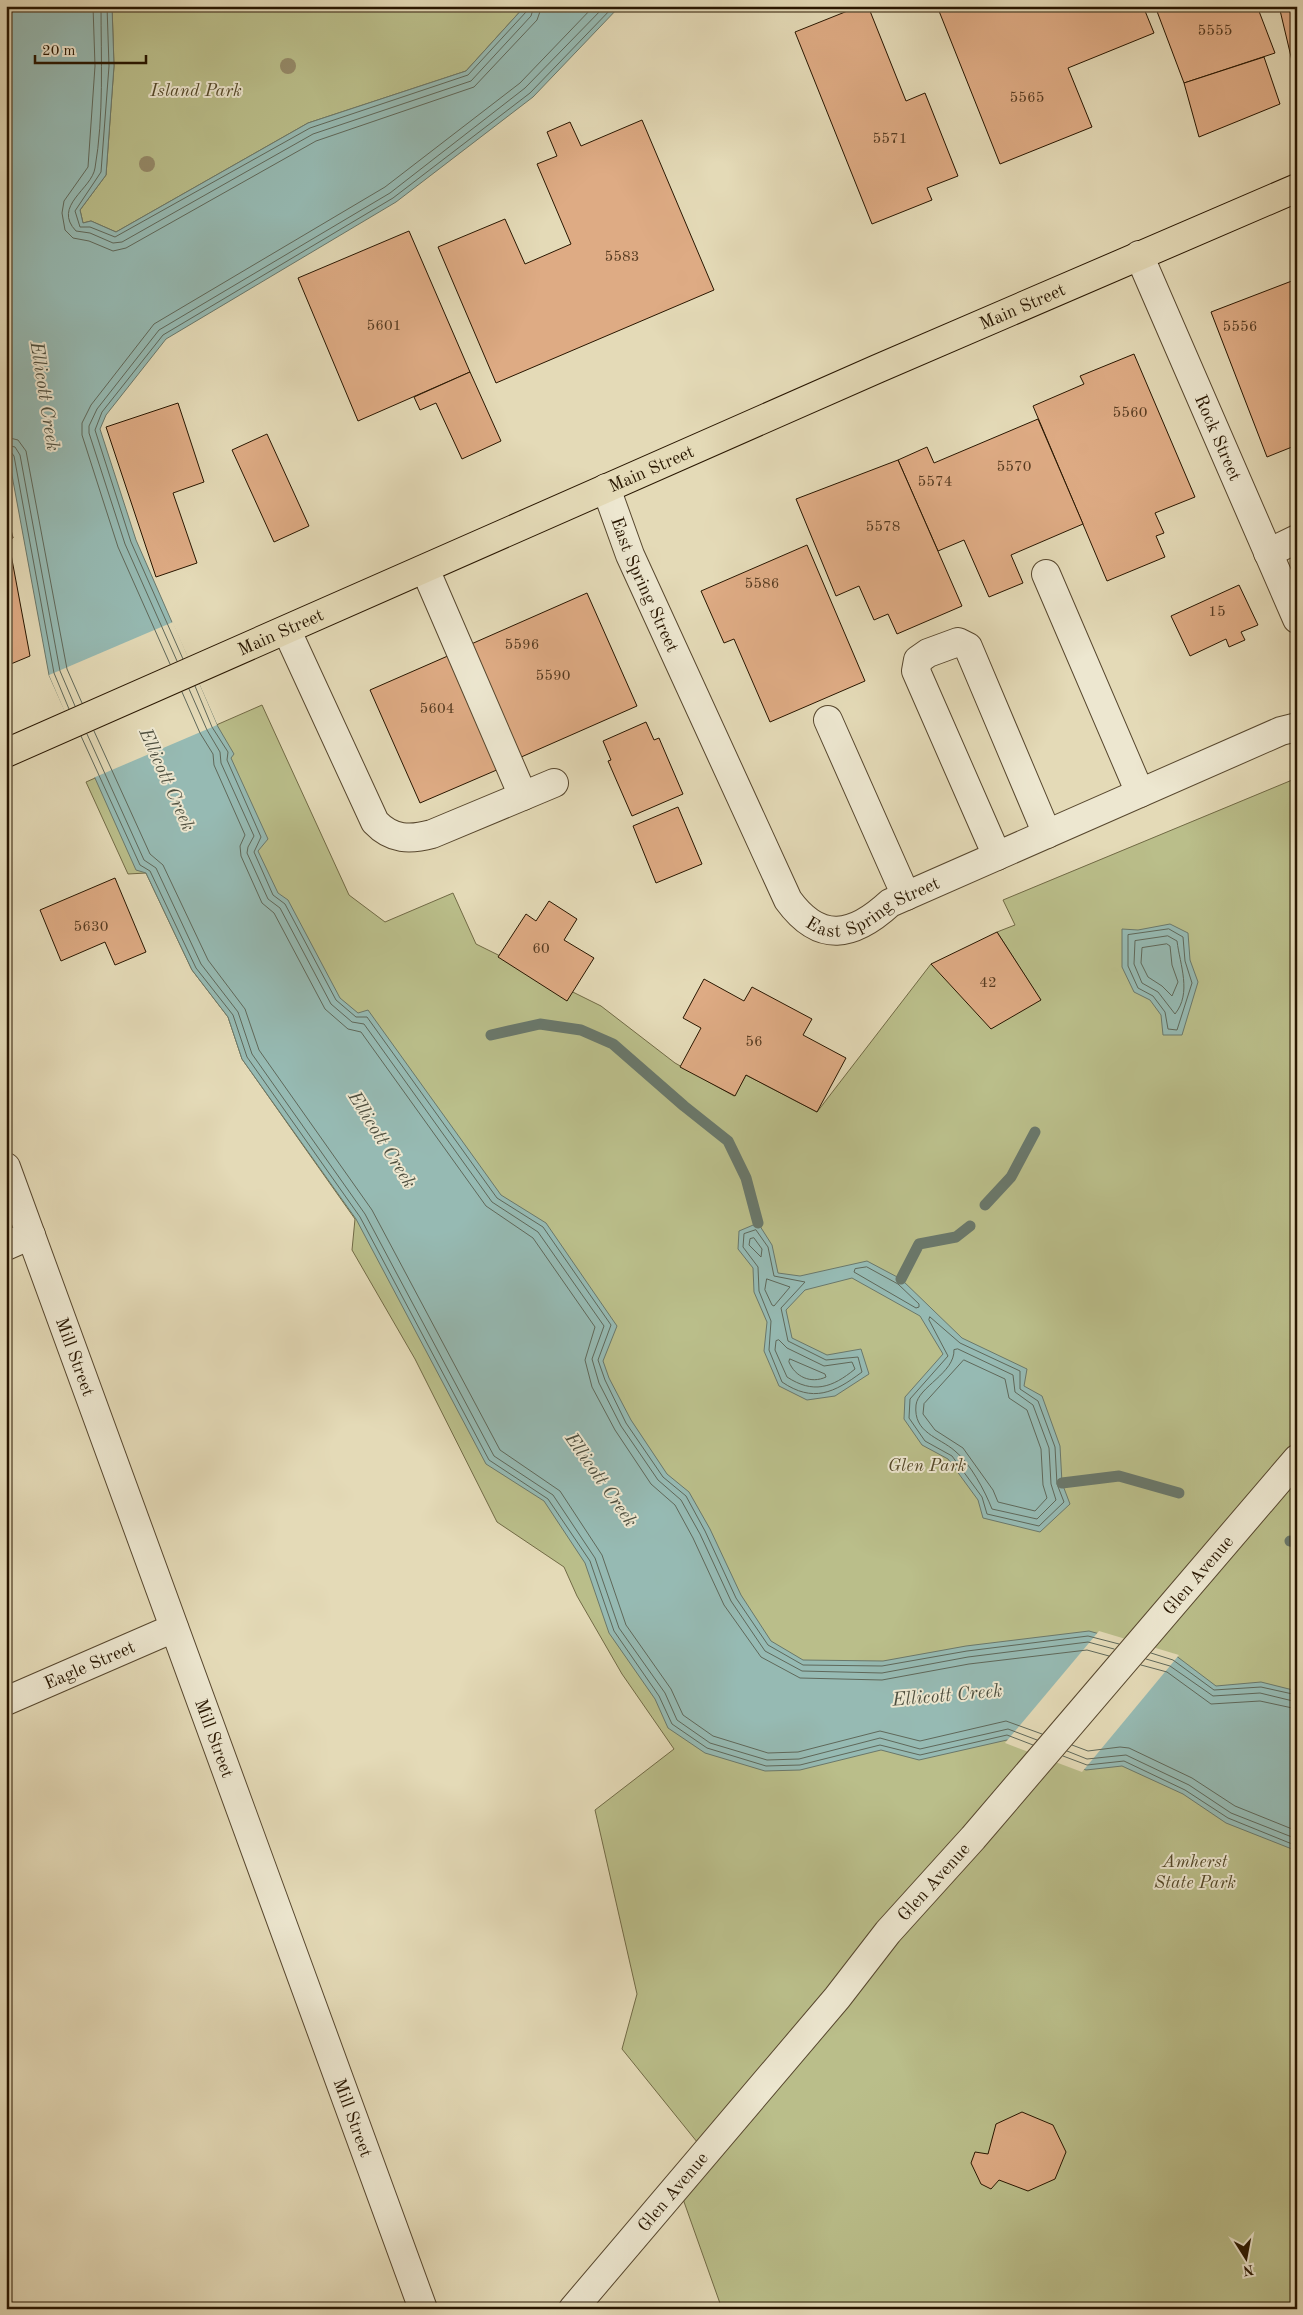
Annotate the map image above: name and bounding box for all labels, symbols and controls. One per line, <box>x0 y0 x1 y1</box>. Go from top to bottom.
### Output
house number: 5555 <box>1198 24 1232 39</box>
scale bar <box>35 32 146 64</box>
text: 20 m <box>42 44 76 59</box>
park label: Island Park <box>149 82 242 100</box>
house number: 5565 <box>1010 91 1044 106</box>
house number: 5571 <box>873 132 907 147</box>
house number: 5583 <box>605 250 639 265</box>
street label: Main Street <box>977 281 1068 334</box>
house number: 5601 <box>367 319 401 334</box>
house number: 5556 <box>1223 320 1257 335</box>
water label: Ellicott Creek <box>25 339 62 453</box>
street label: Rock Street <box>1191 392 1244 484</box>
house number: 5560 <box>1113 406 1147 421</box>
street label: Main Street <box>606 443 697 496</box>
house number: 5570 <box>997 460 1031 475</box>
house number: 5574 <box>918 475 952 490</box>
street label: East Spring Street <box>607 515 681 655</box>
house number: 5578 <box>866 520 900 535</box>
house number: 5586 <box>745 577 779 592</box>
house number: 15 <box>1208 605 1226 620</box>
street label: Main Street <box>235 606 326 660</box>
house number: 5596 <box>505 638 539 653</box>
house number: 5590 <box>536 669 570 684</box>
house number: 5604 <box>420 702 454 717</box>
water label: Ellicott Creek <box>134 725 197 834</box>
street label: East Spring Street <box>802 874 942 941</box>
house number: 5630 <box>74 920 108 935</box>
house number: 60 <box>532 942 550 957</box>
house number: 42 <box>979 976 997 991</box>
house number: 56 <box>745 1035 763 1050</box>
water label: Ellicott Creek <box>343 1087 418 1192</box>
street label: Mill Street <box>52 1315 97 1399</box>
water label: Ellicott Creek <box>560 1429 640 1531</box>
park label: Glen Park <box>888 1457 966 1475</box>
street label: Glen Avenue <box>1160 1533 1237 1619</box>
street label: Eagle Street <box>42 1638 138 1693</box>
water label: Ellicott Creek <box>890 1682 1003 1711</box>
street label: Mill Street <box>191 1697 236 1780</box>
street label: Glen Avenue <box>895 1840 974 1925</box>
park label: Amherst State Park <box>1154 1853 1236 1892</box>
street label: Mill Street <box>330 2076 375 2160</box>
street label: Glen Avenue <box>635 2149 712 2235</box>
north arrow <box>1220 2232 1270 2282</box>
text: N <box>1241 2262 1255 2278</box>

